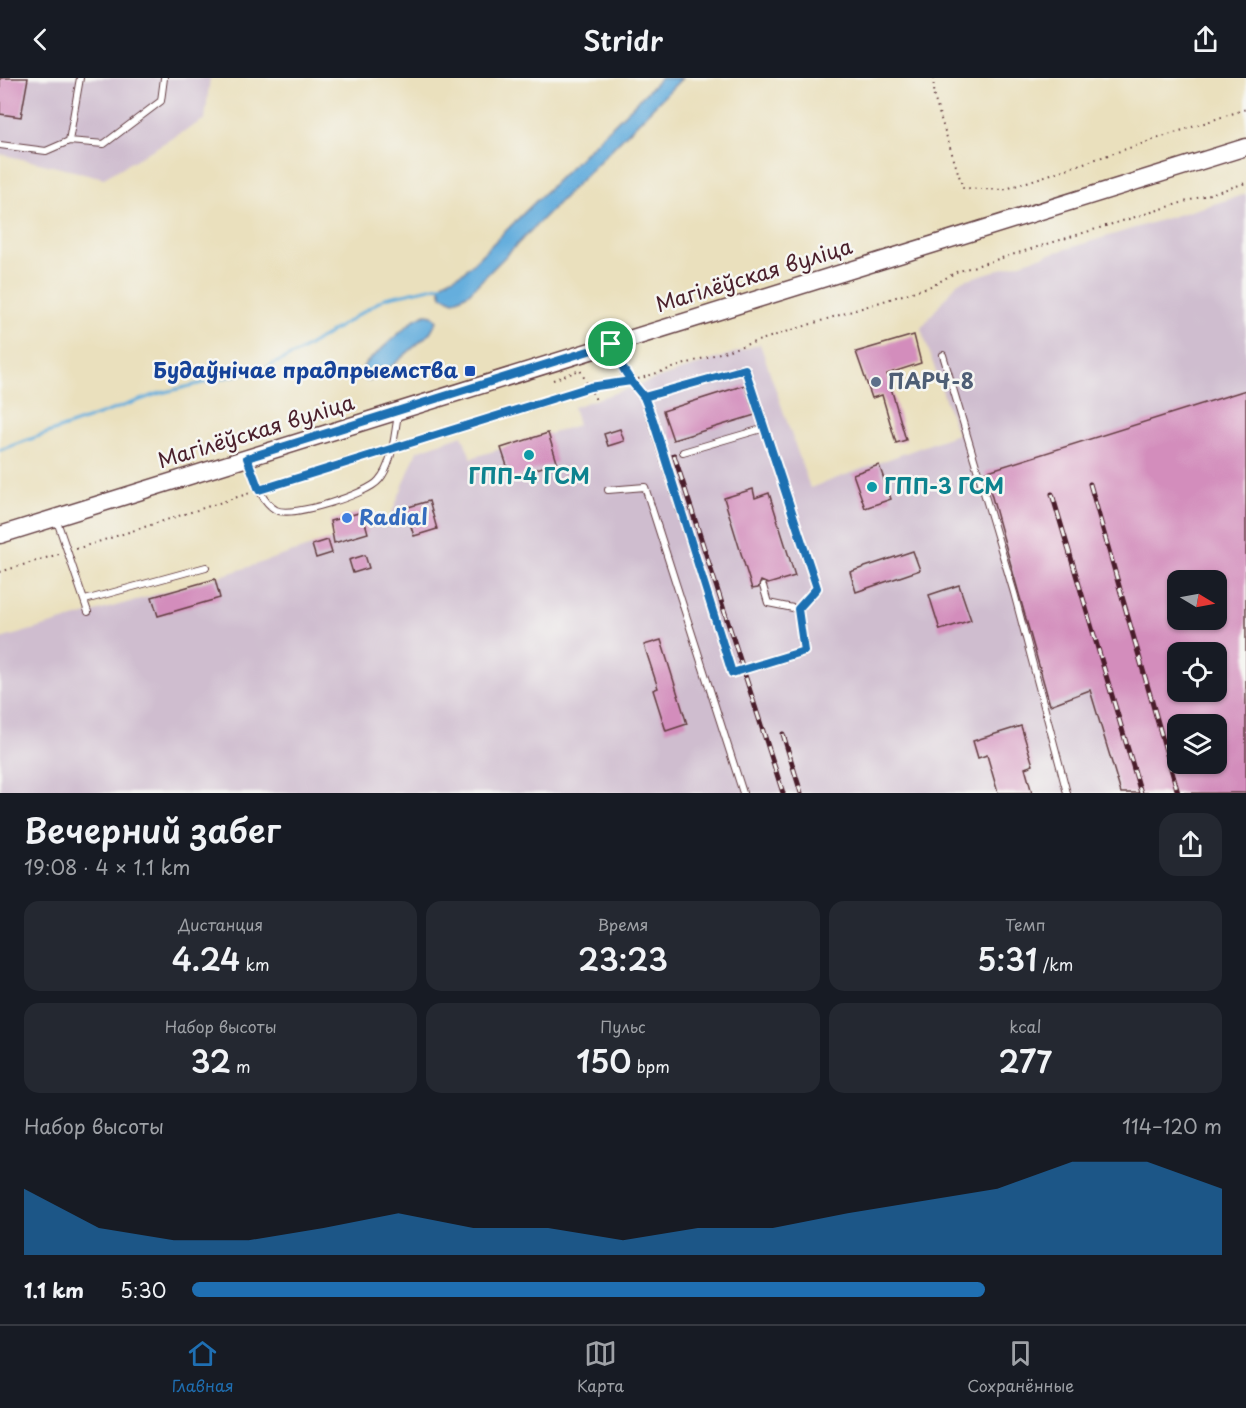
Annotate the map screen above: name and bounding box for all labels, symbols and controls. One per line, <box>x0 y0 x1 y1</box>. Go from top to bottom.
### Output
text: Stridr <box>583 19 663 60</box>
icon: back <box>24 23 57 56</box>
icon: share <box>1189 23 1222 56</box>
street label: Магілёўская вуліца <box>651 229 856 319</box>
pin <box>585 318 636 369</box>
icon: arrive <box>594 327 627 360</box>
place label: Будаўнічае прадпрыемства <box>153 353 458 385</box>
marker: Будаўнічае прадпрыемства <box>463 364 477 378</box>
place label: ПАРЧ-8 <box>888 364 974 396</box>
marker: ПАРЧ-8 <box>869 375 883 389</box>
street label: Магілёўская вуліца <box>153 385 358 475</box>
marker: ГПП-4 ГСМ <box>522 448 536 462</box>
place label: ГПП-4 ГСМ <box>468 459 590 491</box>
place label: ГПП-3 ГСМ <box>884 469 1004 501</box>
marker: ГПП-3 ГСМ <box>865 480 879 494</box>
place label: Radial <box>359 500 428 532</box>
marker: Radial <box>340 511 354 525</box>
north arrow <box>1167 570 1227 630</box>
map controls <box>1167 570 1227 774</box>
button: locate <box>1167 642 1227 702</box>
button: layers <box>1167 714 1227 774</box>
text: Вечерний забег <box>24 804 281 854</box>
button: share <box>1159 813 1222 876</box>
text: 19:08 · 4 × 1.1 km <box>24 852 191 882</box>
text: Дистанция <box>178 912 263 936</box>
text: Время <box>597 912 649 936</box>
text: Темп <box>1005 912 1046 936</box>
text: 4.24 <box>172 936 240 981</box>
text: 23:23 <box>578 936 668 981</box>
text: 5:31 <box>977 936 1037 981</box>
text: km <box>240 952 270 976</box>
text: /km <box>1037 952 1073 976</box>
text: Набор высоты <box>165 1014 277 1038</box>
text: Пульс <box>600 1014 646 1038</box>
text: kcal <box>1009 1014 1041 1038</box>
text: 32 <box>191 1038 231 1083</box>
text: 150 <box>576 1038 631 1083</box>
text: 277 <box>998 1038 1052 1083</box>
text: m <box>231 1054 251 1078</box>
text: bpm <box>631 1054 670 1078</box>
text: Набор высоты <box>24 1111 164 1141</box>
text: 114–120 m <box>1122 1111 1222 1141</box>
text: 1.1 km <box>24 1275 84 1305</box>
text: 5:30 <box>120 1275 166 1305</box>
tab: Главная <box>172 1337 234 1397</box>
tab: Карта <box>577 1337 624 1397</box>
tab: Сохранённые <box>967 1337 1074 1397</box>

